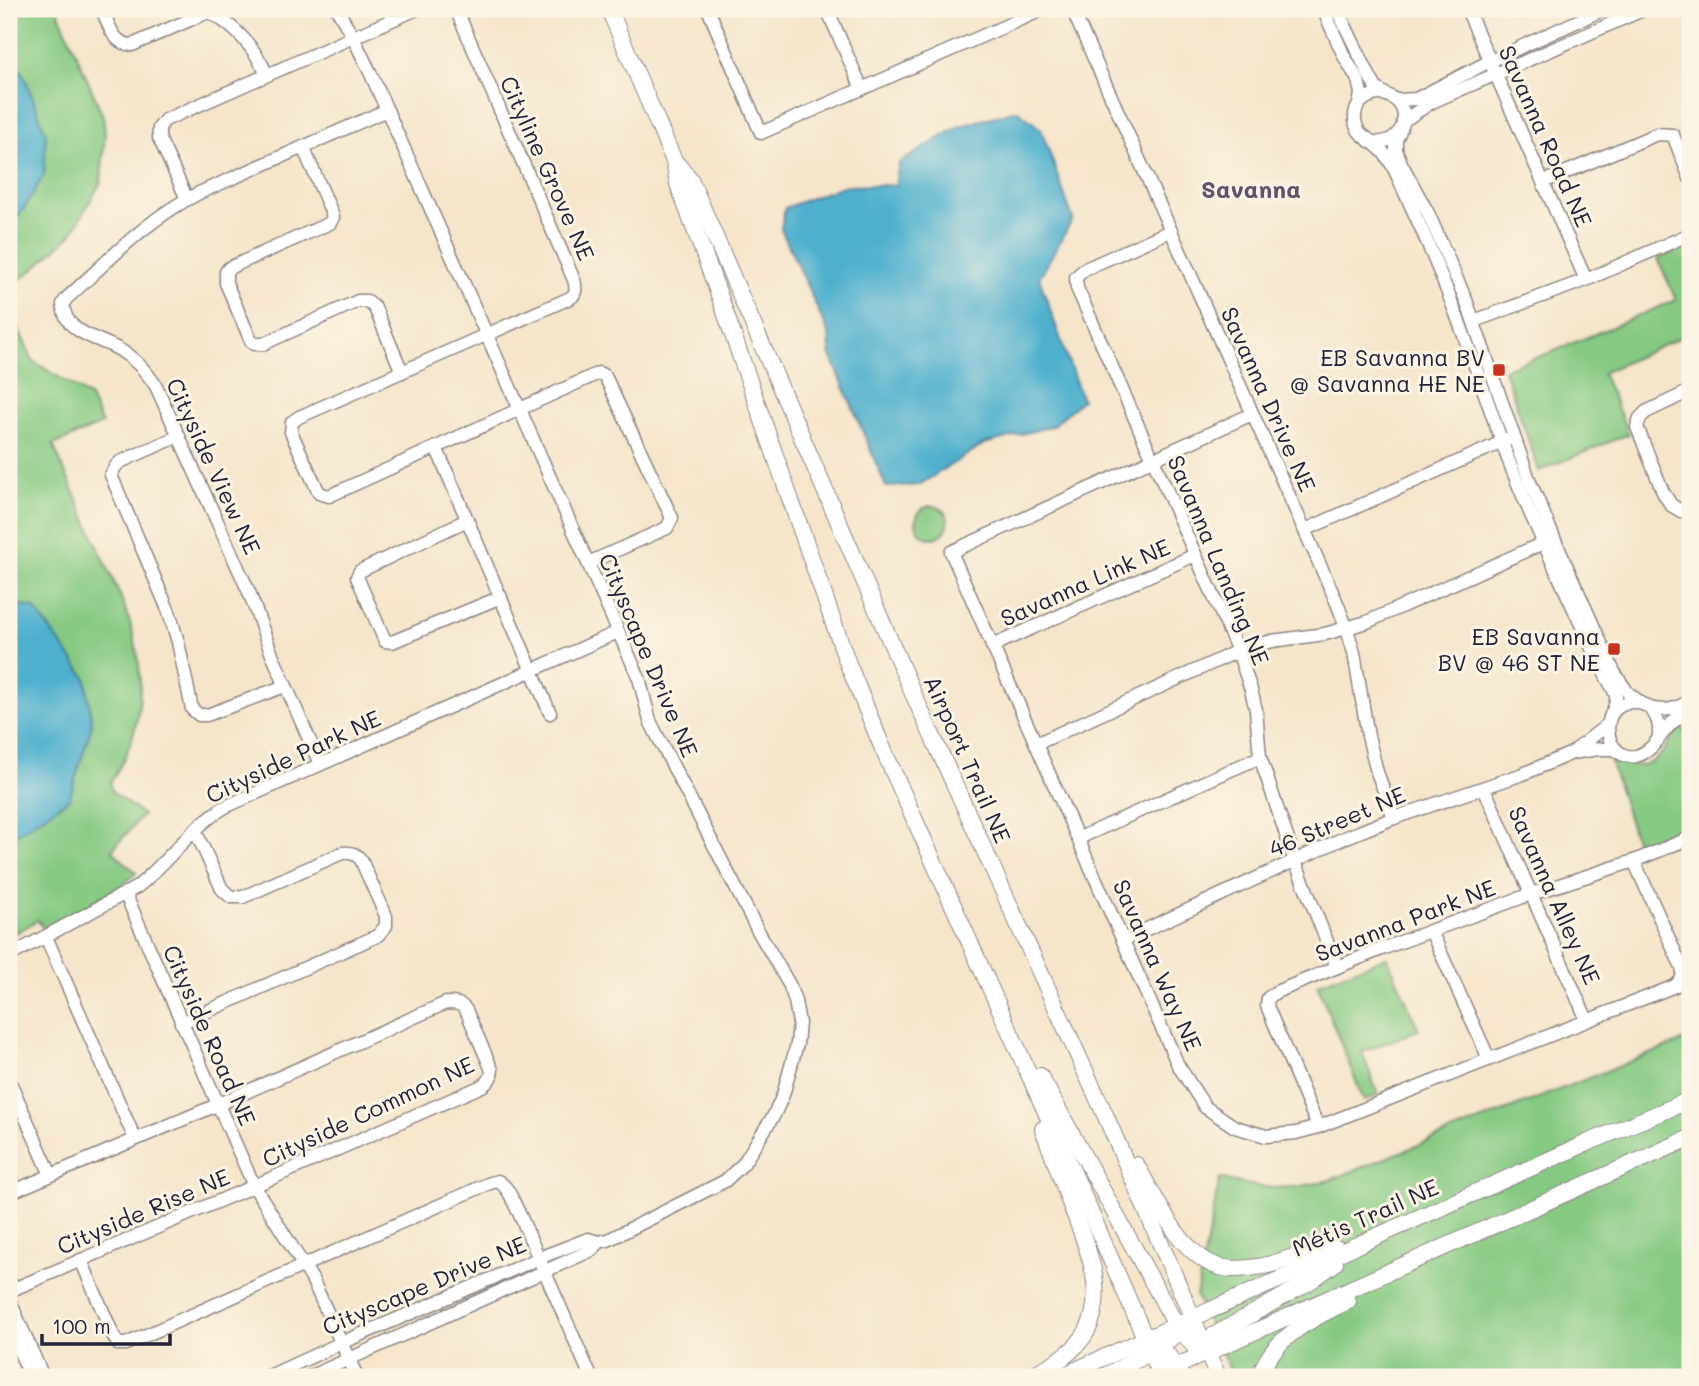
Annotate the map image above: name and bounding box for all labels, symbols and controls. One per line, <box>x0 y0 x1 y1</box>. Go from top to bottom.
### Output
street label: Savanna Road NE <box>1492 40 1600 232</box>
street label: Cityline Grove NE <box>494 71 602 265</box>
district label: Savanna <box>1201 173 1301 204</box>
street label: Savanna Drive NE <box>1215 302 1323 496</box>
place label: EB Savanna BV @ Savanna HE NE <box>1289 342 1485 398</box>
marker: EB Savanna BV @ Savanna HE NE <box>1491 362 1507 378</box>
street label: Cityside View NE <box>160 373 268 559</box>
street label: Savanna Landing NE <box>1161 450 1277 670</box>
street label: Savanna Link NE <box>996 531 1174 633</box>
street label: Cityscape Drive NE <box>592 548 706 762</box>
place label: EB Savanna BV @ 46 ST NE <box>1438 621 1600 677</box>
marker: EB Savanna BV @ 46 ST NE <box>1606 641 1622 657</box>
street label: Airport Trail NE <box>918 671 1018 847</box>
street label: Cityside Park NE <box>201 702 385 810</box>
street label: 46 Street NE <box>1264 779 1410 863</box>
street label: Savanna Alley NE <box>1502 801 1608 989</box>
street label: Savanna Park NE <box>1311 872 1499 968</box>
street label: Savanna Way NE <box>1107 874 1209 1056</box>
street label: Cityside Road NE <box>157 940 263 1130</box>
street label: Cityside Common NE <box>257 1049 479 1173</box>
street label: Cityside Rise NE <box>52 1161 234 1261</box>
street label: Métis Trail NE <box>1287 1171 1443 1263</box>
street label: Cityscape Drive NE <box>317 1228 531 1342</box>
scale bar <box>42 1302 170 1346</box>
text: 100 m <box>52 1312 111 1339</box>

